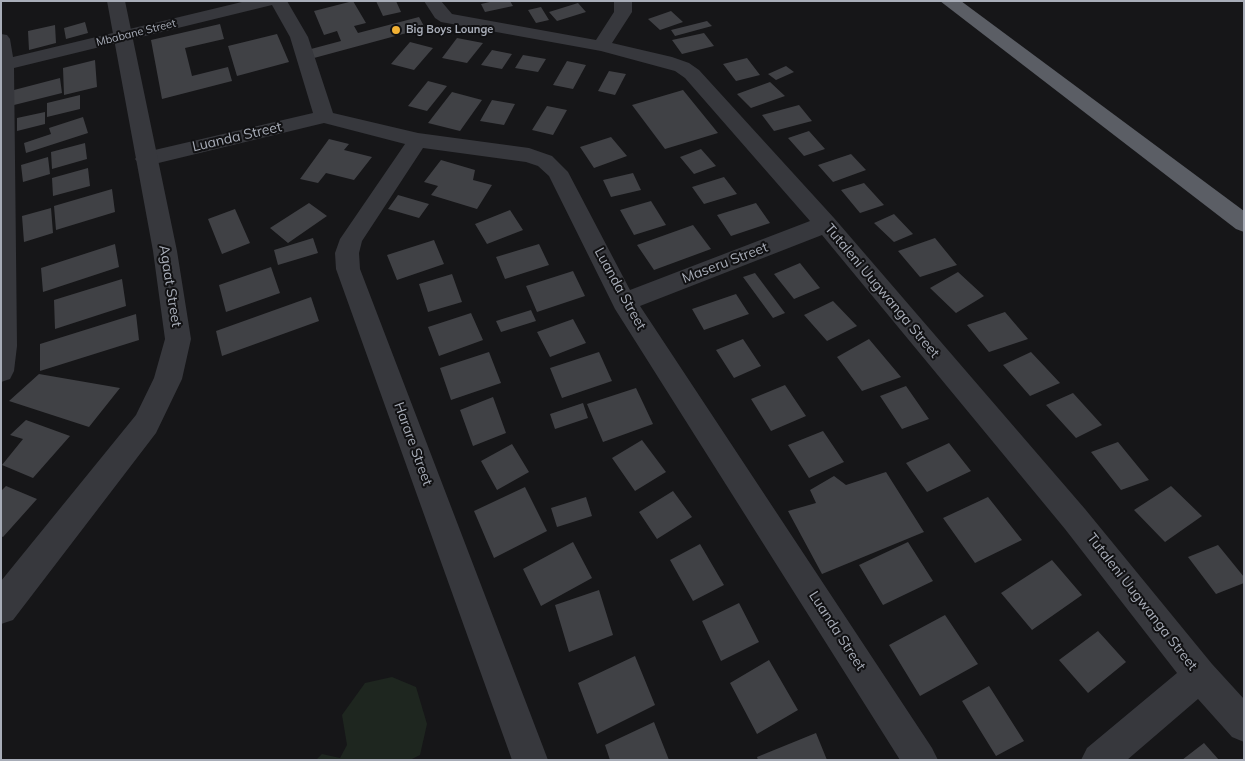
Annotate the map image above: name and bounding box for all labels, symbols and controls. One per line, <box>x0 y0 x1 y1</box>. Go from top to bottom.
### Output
street label: Mbabane Street <box>95 17 177 49</box>
place label: Big Boys Lounge <box>406 23 493 37</box>
marker: Big Boys Lounge <box>390 24 402 36</box>
street label: Luanda Street <box>191 119 283 155</box>
street label: Tutaleni Uugwanga Street <box>821 221 943 361</box>
street label: Maseru Street <box>680 239 770 287</box>
street label: Agaat Street <box>155 244 185 328</box>
street label: Luanda Street <box>591 245 649 333</box>
street label: Harare Street <box>390 400 436 488</box>
street label: Tutaleni Uugwanga Street <box>1083 530 1201 674</box>
street label: Luanda Street <box>805 588 869 674</box>

